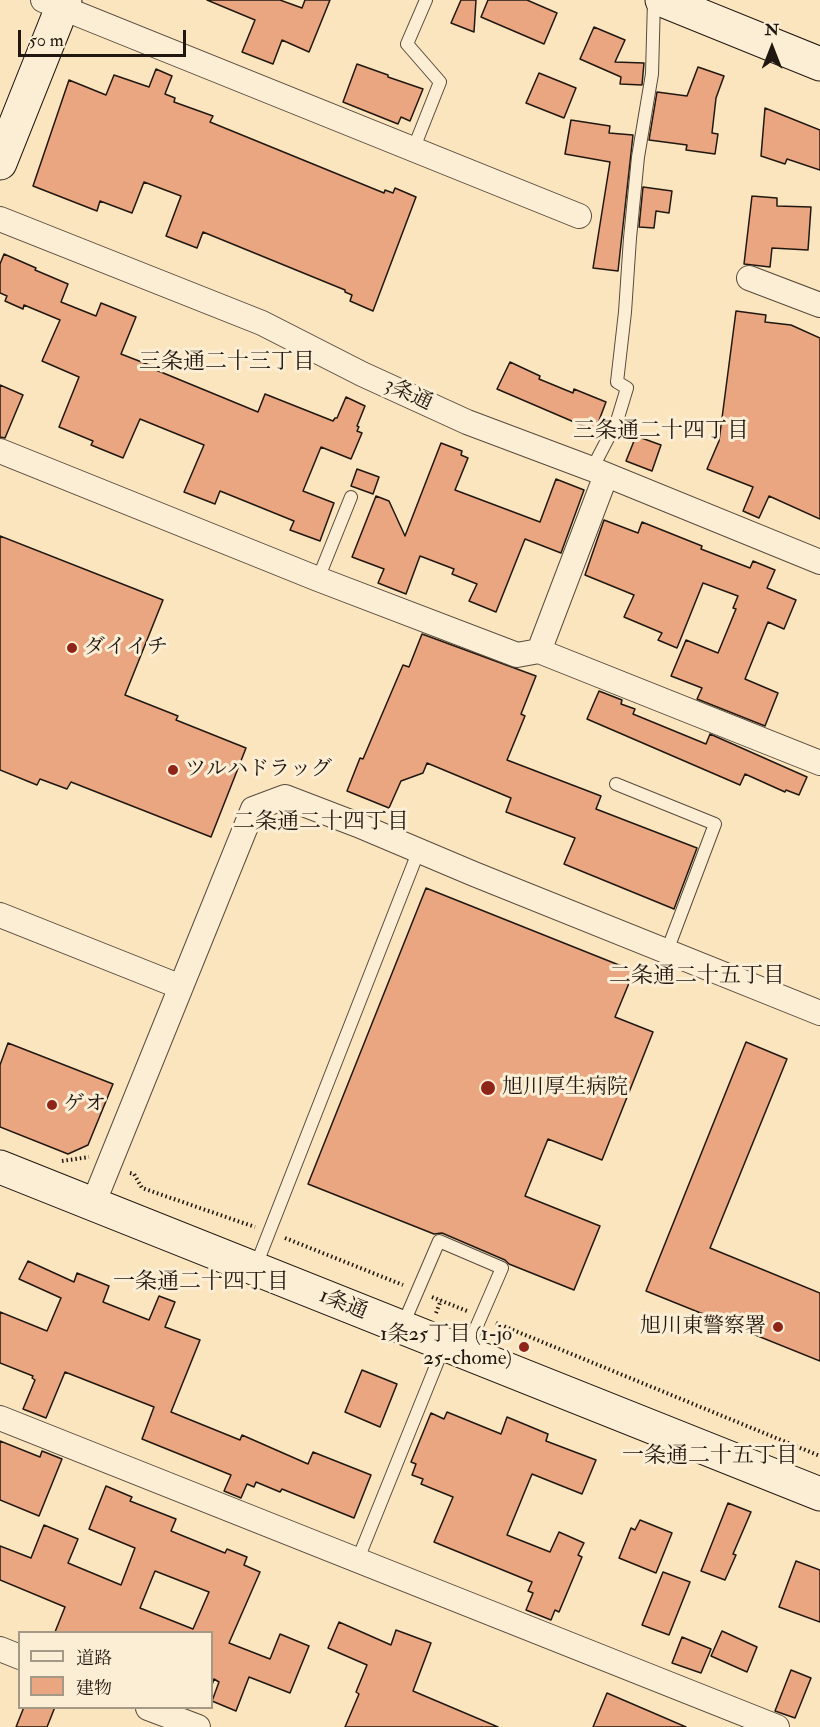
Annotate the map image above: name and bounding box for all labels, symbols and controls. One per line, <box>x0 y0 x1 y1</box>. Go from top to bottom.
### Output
scale bar <box>21 18 189 56</box>
north arrow <box>742 18 802 78</box>
text: N <box>765 20 779 40</box>
text: 50 m <box>29 29 64 52</box>
district label: 三条通二十三丁目 <box>139 350 315 376</box>
street label: 3条通 <box>380 373 436 417</box>
district label: 三条通二十四丁目 <box>573 419 749 445</box>
place label: ダイイチ <box>84 635 168 661</box>
marker: ダイイチ <box>65 641 79 655</box>
place label: ツルハドラッグ <box>185 757 332 783</box>
marker: ツルハドラッグ <box>166 763 180 777</box>
district label: 二条通二十四丁目 <box>233 810 409 836</box>
district label: 二条通二十五丁目 <box>609 964 785 990</box>
place label: 旭川厚生病院 <box>502 1075 628 1101</box>
marker: 旭川厚生病院 <box>479 1079 497 1097</box>
place label: ゲオ <box>64 1092 106 1118</box>
marker: ゲオ <box>45 1098 59 1112</box>
district label: 一条通二十四丁目 <box>113 1270 289 1296</box>
street label: 1条通 <box>315 1284 371 1326</box>
place label: 旭川東警察署 <box>640 1314 766 1340</box>
marker: 旭川東警察署 <box>771 1320 785 1334</box>
place label: 1条25丁目 (1-jo 25-chome) <box>380 1322 512 1372</box>
marker: 1条25丁目 (1-jo 25-chome) <box>517 1340 531 1354</box>
district label: 一条通二十五丁目 <box>622 1444 798 1470</box>
legend <box>18 1631 213 1709</box>
text: 道路 <box>76 1647 112 1670</box>
text: 建物 <box>76 1677 112 1700</box>

